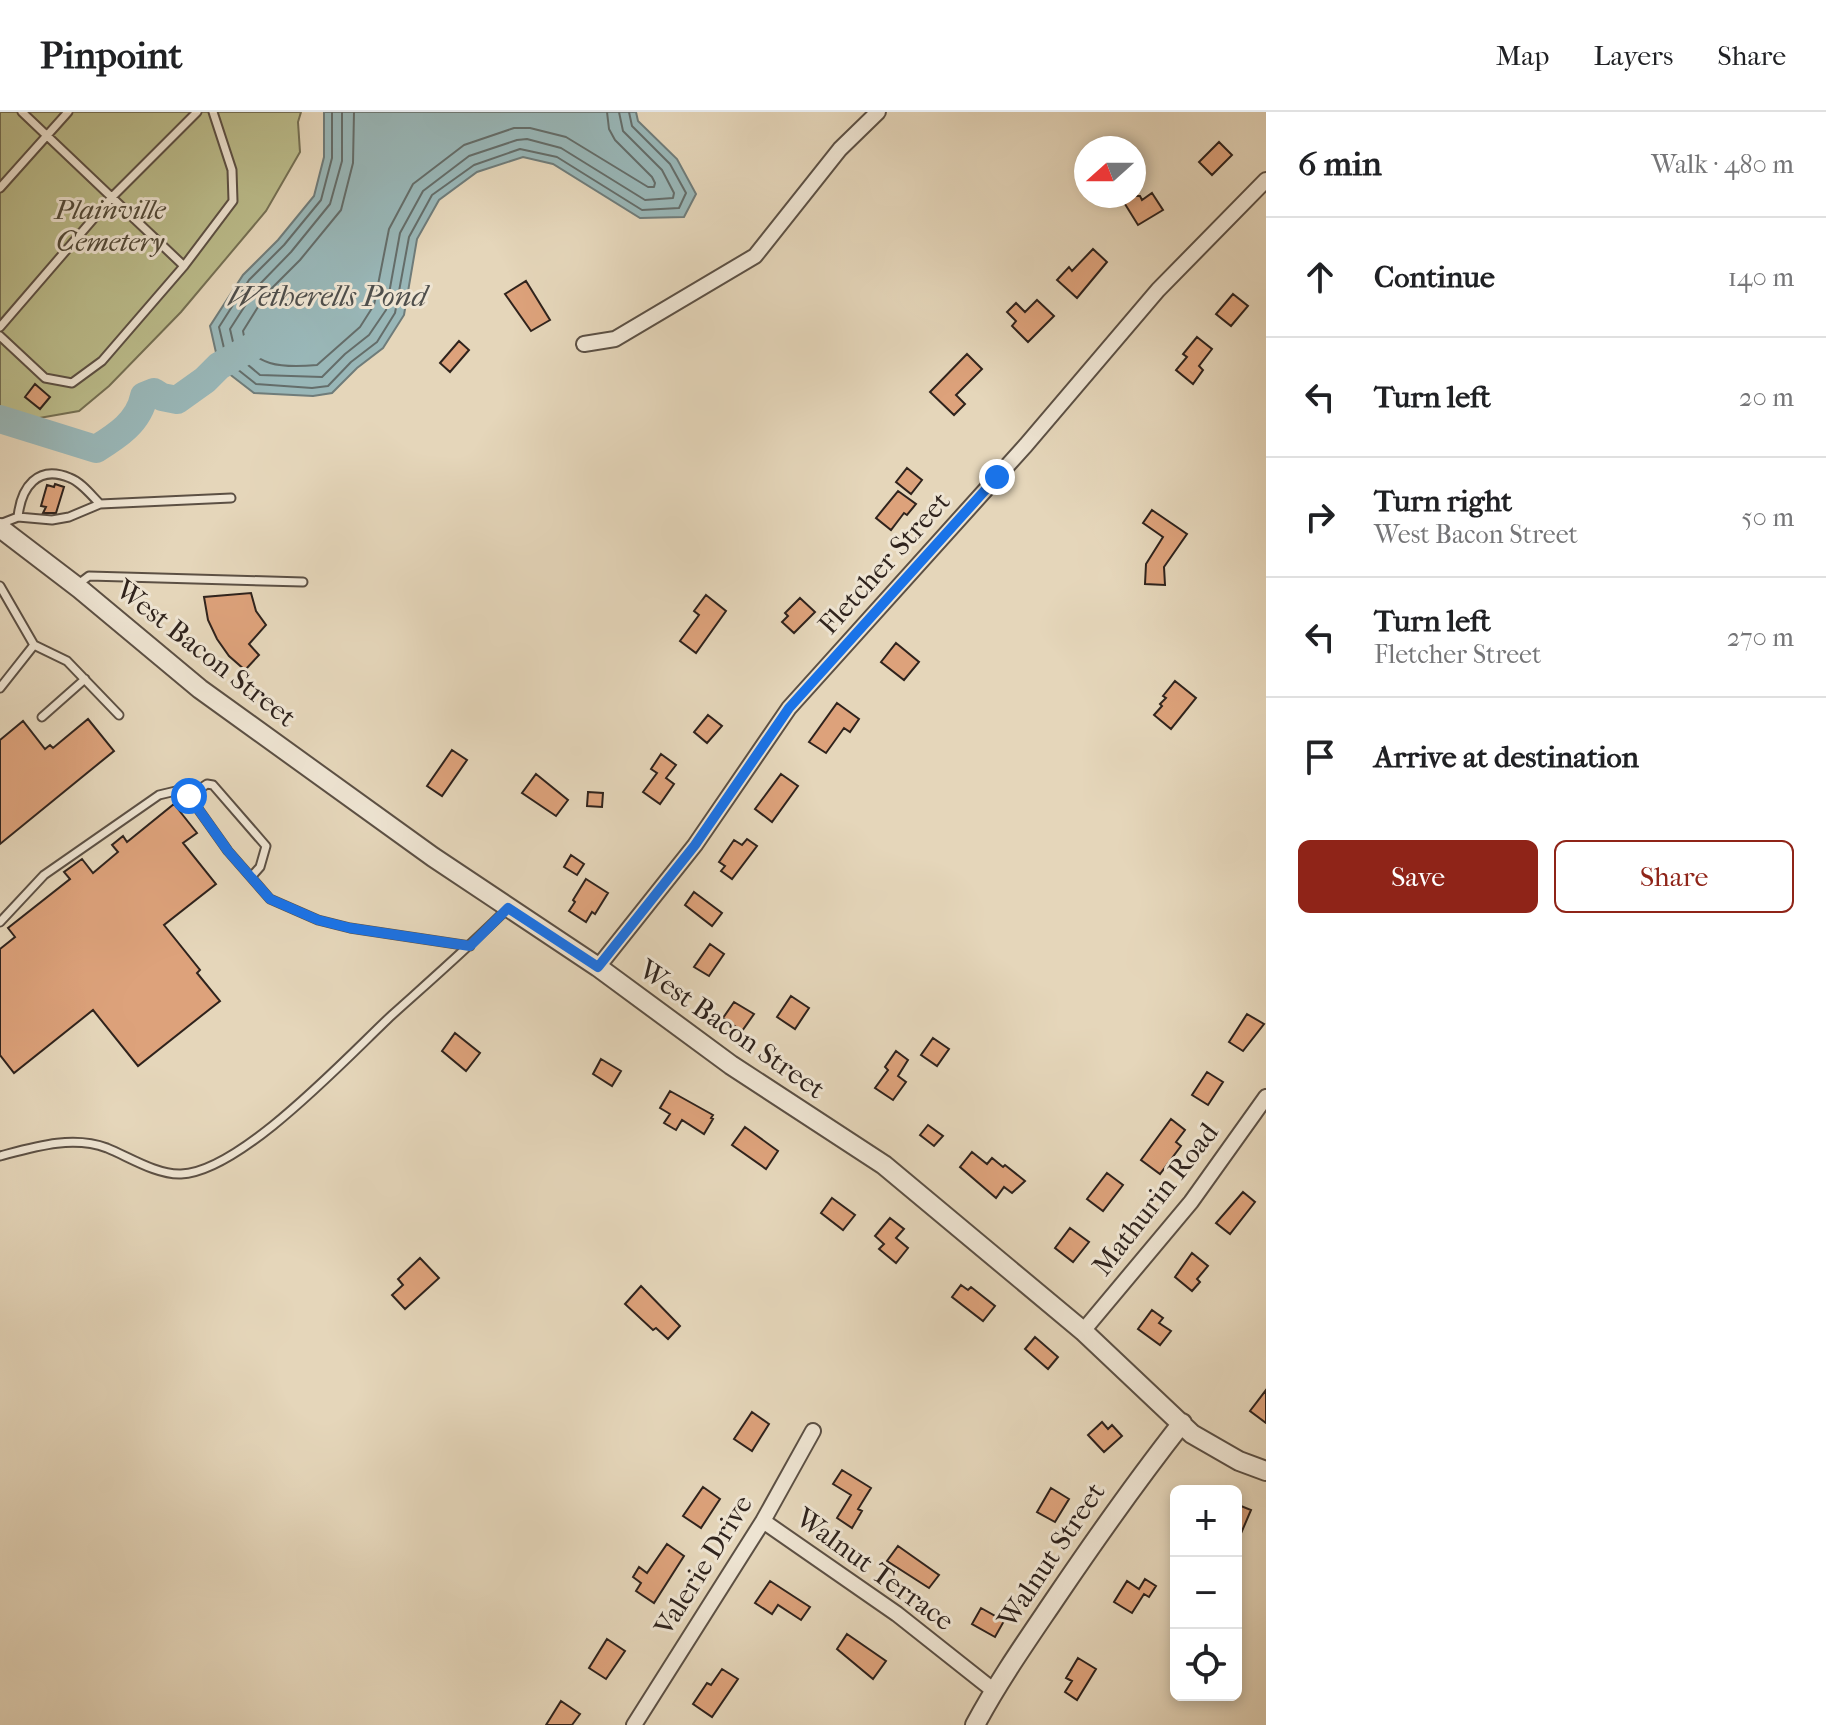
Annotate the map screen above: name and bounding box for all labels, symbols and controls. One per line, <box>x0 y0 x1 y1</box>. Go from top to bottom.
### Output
text: Pinpoint <box>40 33 182 78</box>
text: Map <box>1496 39 1549 72</box>
text: Layers <box>1593 39 1673 72</box>
text: Share <box>1717 39 1786 72</box>
north arrow <box>1074 136 1146 208</box>
text: 6 min <box>1298 144 1382 184</box>
text: Walk · 480 m <box>1651 149 1794 180</box>
park label: Plainville Cemetery <box>52 193 166 258</box>
icon: ahead <box>1298 255 1342 299</box>
text: Continue <box>1374 260 1495 295</box>
text: 140 m <box>1728 262 1794 293</box>
water label: Wetherells Pond <box>227 279 431 314</box>
icon: left <box>1298 375 1342 419</box>
text: Turn left <box>1374 380 1491 415</box>
text: 20 m <box>1739 382 1794 413</box>
route end <box>979 459 1015 495</box>
text: Turn right <box>1374 484 1512 519</box>
street label: Fletcher Street <box>811 485 957 641</box>
icon: right <box>1298 495 1342 539</box>
text: 50 m <box>1741 502 1794 533</box>
text: West Bacon Street <box>1374 519 1578 550</box>
street label: West Bacon Street <box>109 572 303 734</box>
text: Turn left <box>1374 604 1491 639</box>
icon: left <box>1298 615 1342 659</box>
text: 270 m <box>1727 622 1794 653</box>
text: Fletcher Street <box>1374 639 1541 670</box>
icon: arrive <box>1298 735 1342 779</box>
text: Arrive at destination <box>1374 740 1639 775</box>
route start <box>171 778 207 814</box>
button: Save <box>1298 840 1538 913</box>
button: Share <box>1554 840 1794 913</box>
street label: West Bacon Street <box>632 952 831 1105</box>
street label: Mathurin Road <box>1085 1116 1225 1282</box>
street label: Walnut Street <box>990 1476 1112 1635</box>
map controls <box>1170 1485 1242 1701</box>
button: + <box>1170 1485 1242 1557</box>
street label: Valerie Drive <box>646 1489 759 1642</box>
street label: Walnut Terrace <box>789 1500 961 1637</box>
button: − <box>1170 1557 1242 1629</box>
button: locate <box>1170 1629 1242 1701</box>

